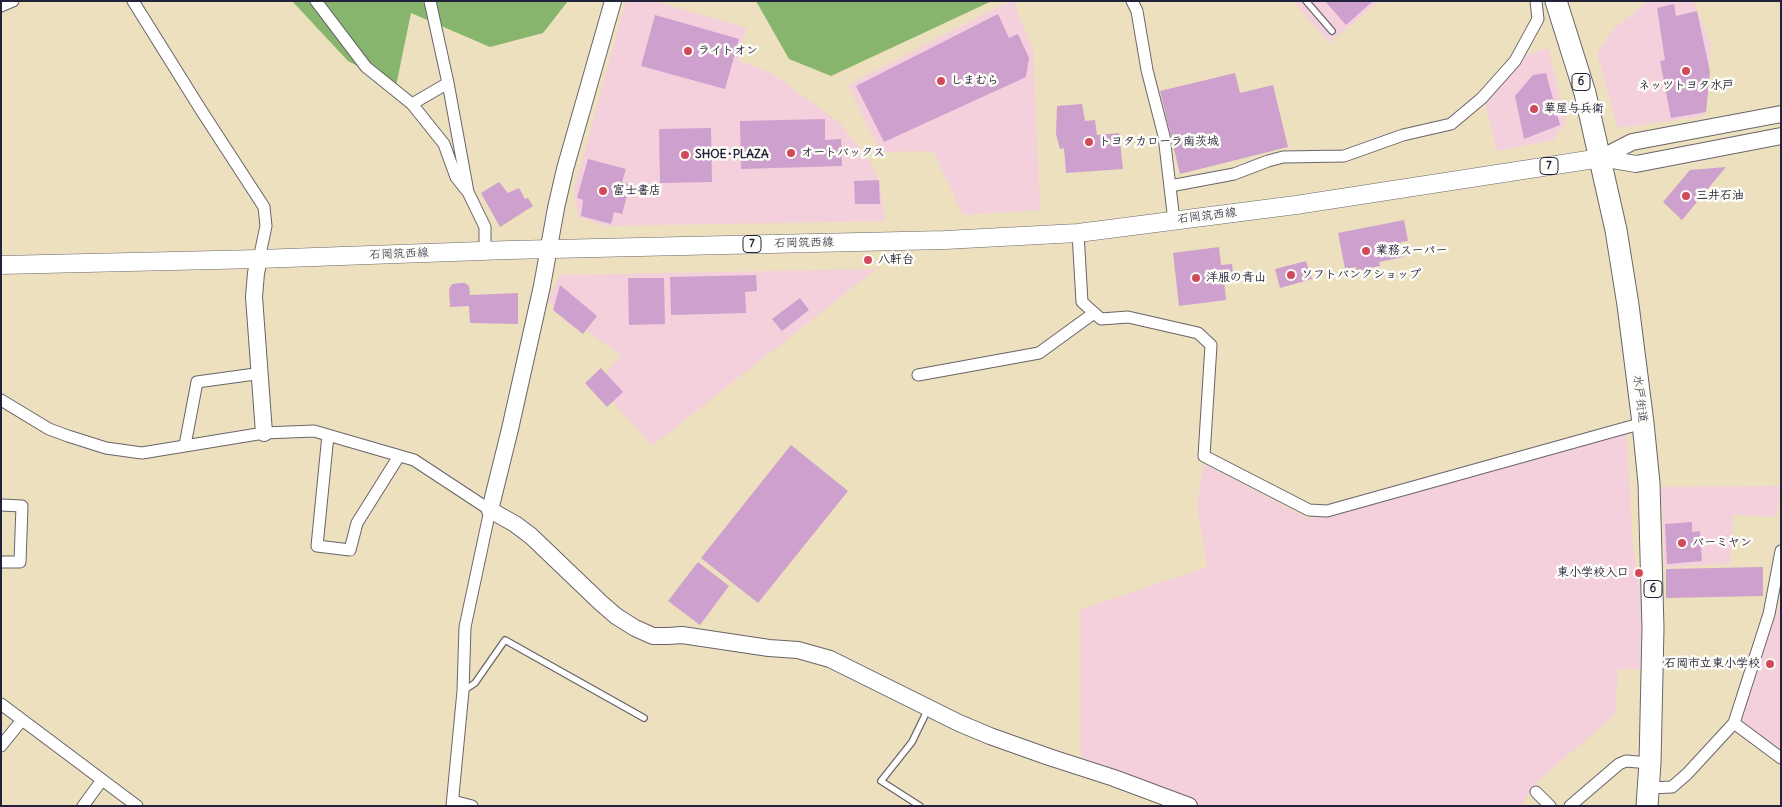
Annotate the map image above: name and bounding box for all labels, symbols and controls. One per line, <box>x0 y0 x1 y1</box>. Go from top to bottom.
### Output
place label: ライトオン <box>698 44 758 58</box>
marker: ライトオン <box>682 45 694 57</box>
marker: ネッツトヨタ水戸 <box>1680 65 1692 77</box>
place label: しまむら <box>951 74 999 88</box>
road number: 6 <box>1572 74 1590 90</box>
marker: しまむら <box>935 75 947 87</box>
place label: ネッツトヨタ水戸 <box>1638 79 1734 93</box>
place label: 華屋与兵衛 <box>1544 102 1604 116</box>
marker: 華屋与兵衛 <box>1528 103 1540 115</box>
place label: トヨタカローラ南茨城 <box>1099 135 1219 149</box>
marker: トヨタカローラ南茨城 <box>1083 136 1095 148</box>
place label: オートバックス <box>801 146 885 160</box>
marker: オートバックス <box>785 147 797 159</box>
place label: SHOE･PLAZA <box>695 148 769 162</box>
marker: SHOE･PLAZA <box>679 149 691 161</box>
road number: 7 <box>1540 158 1558 175</box>
place label: 富士書店 <box>613 184 661 198</box>
marker: 富士書店 <box>597 185 609 197</box>
place label: 三井石油 <box>1696 189 1744 203</box>
marker: 三井石油 <box>1680 190 1692 202</box>
street label: 石岡筑西線 <box>1176 205 1238 227</box>
road number: 7 <box>743 235 761 252</box>
street label: 石岡筑西線 <box>774 235 834 251</box>
place label: 業務スーパー <box>1376 244 1448 258</box>
marker: 業務スーパー <box>1360 245 1372 257</box>
street label: 石岡筑西線 <box>369 246 429 262</box>
place label: 八軒台 <box>878 253 914 267</box>
marker: 八軒台 <box>862 254 874 266</box>
place label: ソフトバンクショップ <box>1301 268 1421 282</box>
marker: ソフトバンクショップ <box>1285 269 1297 281</box>
place label: 洋服の青山 <box>1206 271 1266 285</box>
marker: 洋服の青山 <box>1190 272 1202 284</box>
street label: 水戸街道 <box>1630 374 1650 424</box>
place label: バーミヤン <box>1692 536 1752 550</box>
marker: バーミヤン <box>1676 537 1688 549</box>
place label: 東小学校入口 <box>1557 566 1629 580</box>
marker: 東小学校入口 <box>1633 567 1645 579</box>
road number: 6 <box>1644 580 1662 598</box>
place label: 石岡市立東小学校 <box>1664 657 1760 671</box>
marker: 石岡市立東小学校 <box>1764 658 1776 670</box>

